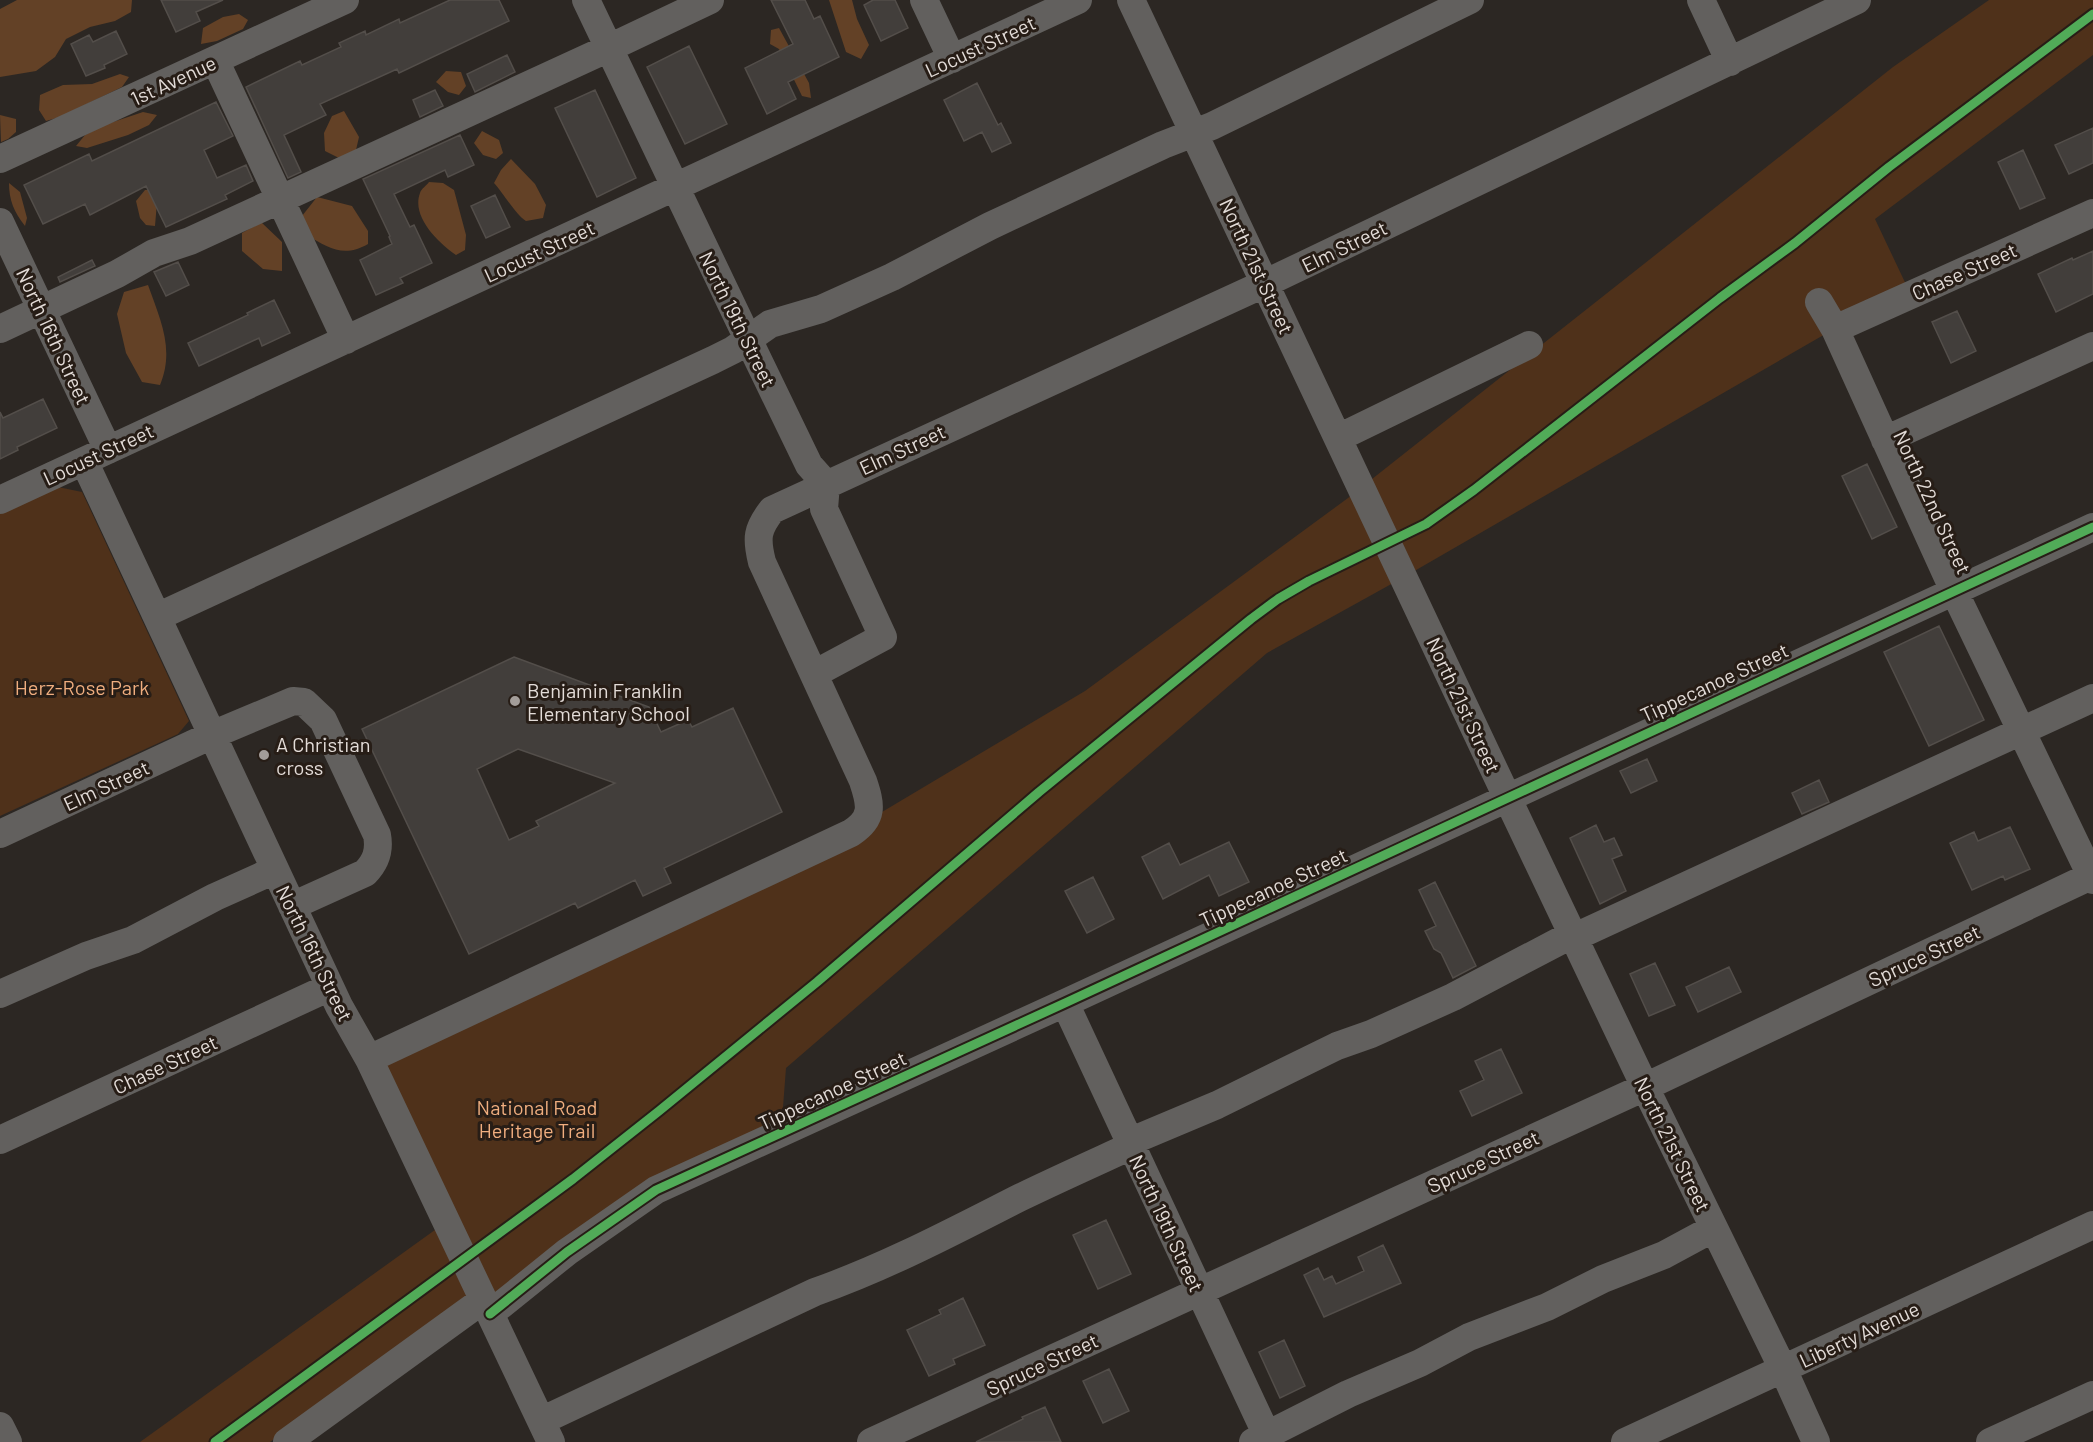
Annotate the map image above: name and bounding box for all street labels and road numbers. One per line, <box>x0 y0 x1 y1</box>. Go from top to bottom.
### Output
street label: Locust Street <box>921 10 1039 82</box>
street label: 1st Avenue <box>126 50 220 110</box>
street label: North 21st Street <box>1215 194 1299 338</box>
street label: Locust Street <box>480 215 598 287</box>
street label: Elm Street <box>1297 215 1391 277</box>
street label: Chase Street <box>1908 237 2020 305</box>
street label: North 19th Street <box>695 247 781 391</box>
street label: North 16th Street <box>12 264 96 408</box>
street label: Locust Street <box>39 418 157 490</box>
street label: Elm Street <box>855 419 949 479</box>
street label: North 22nd Street <box>1889 426 1977 578</box>
street label: North 21st Street <box>1422 633 1506 777</box>
street label: Tippecanoe Street <box>1636 637 1792 727</box>
street label: Elm Street <box>59 755 153 815</box>
street label: Tippecanoe Street <box>1195 842 1351 932</box>
street label: North 16th Street <box>272 881 358 1025</box>
street label: Spruce Street <box>1864 919 1984 991</box>
street label: Chase Street <box>109 1029 221 1099</box>
street label: Tippecanoe Street <box>754 1045 910 1135</box>
street label: North 21st Street <box>1630 1073 1716 1215</box>
street label: Spruce Street <box>1423 1125 1543 1197</box>
street label: North 19th Street <box>1125 1151 1209 1295</box>
street label: Liberty Avenue <box>1795 1296 1923 1372</box>
street label: Spruce Street <box>982 1328 1102 1400</box>

